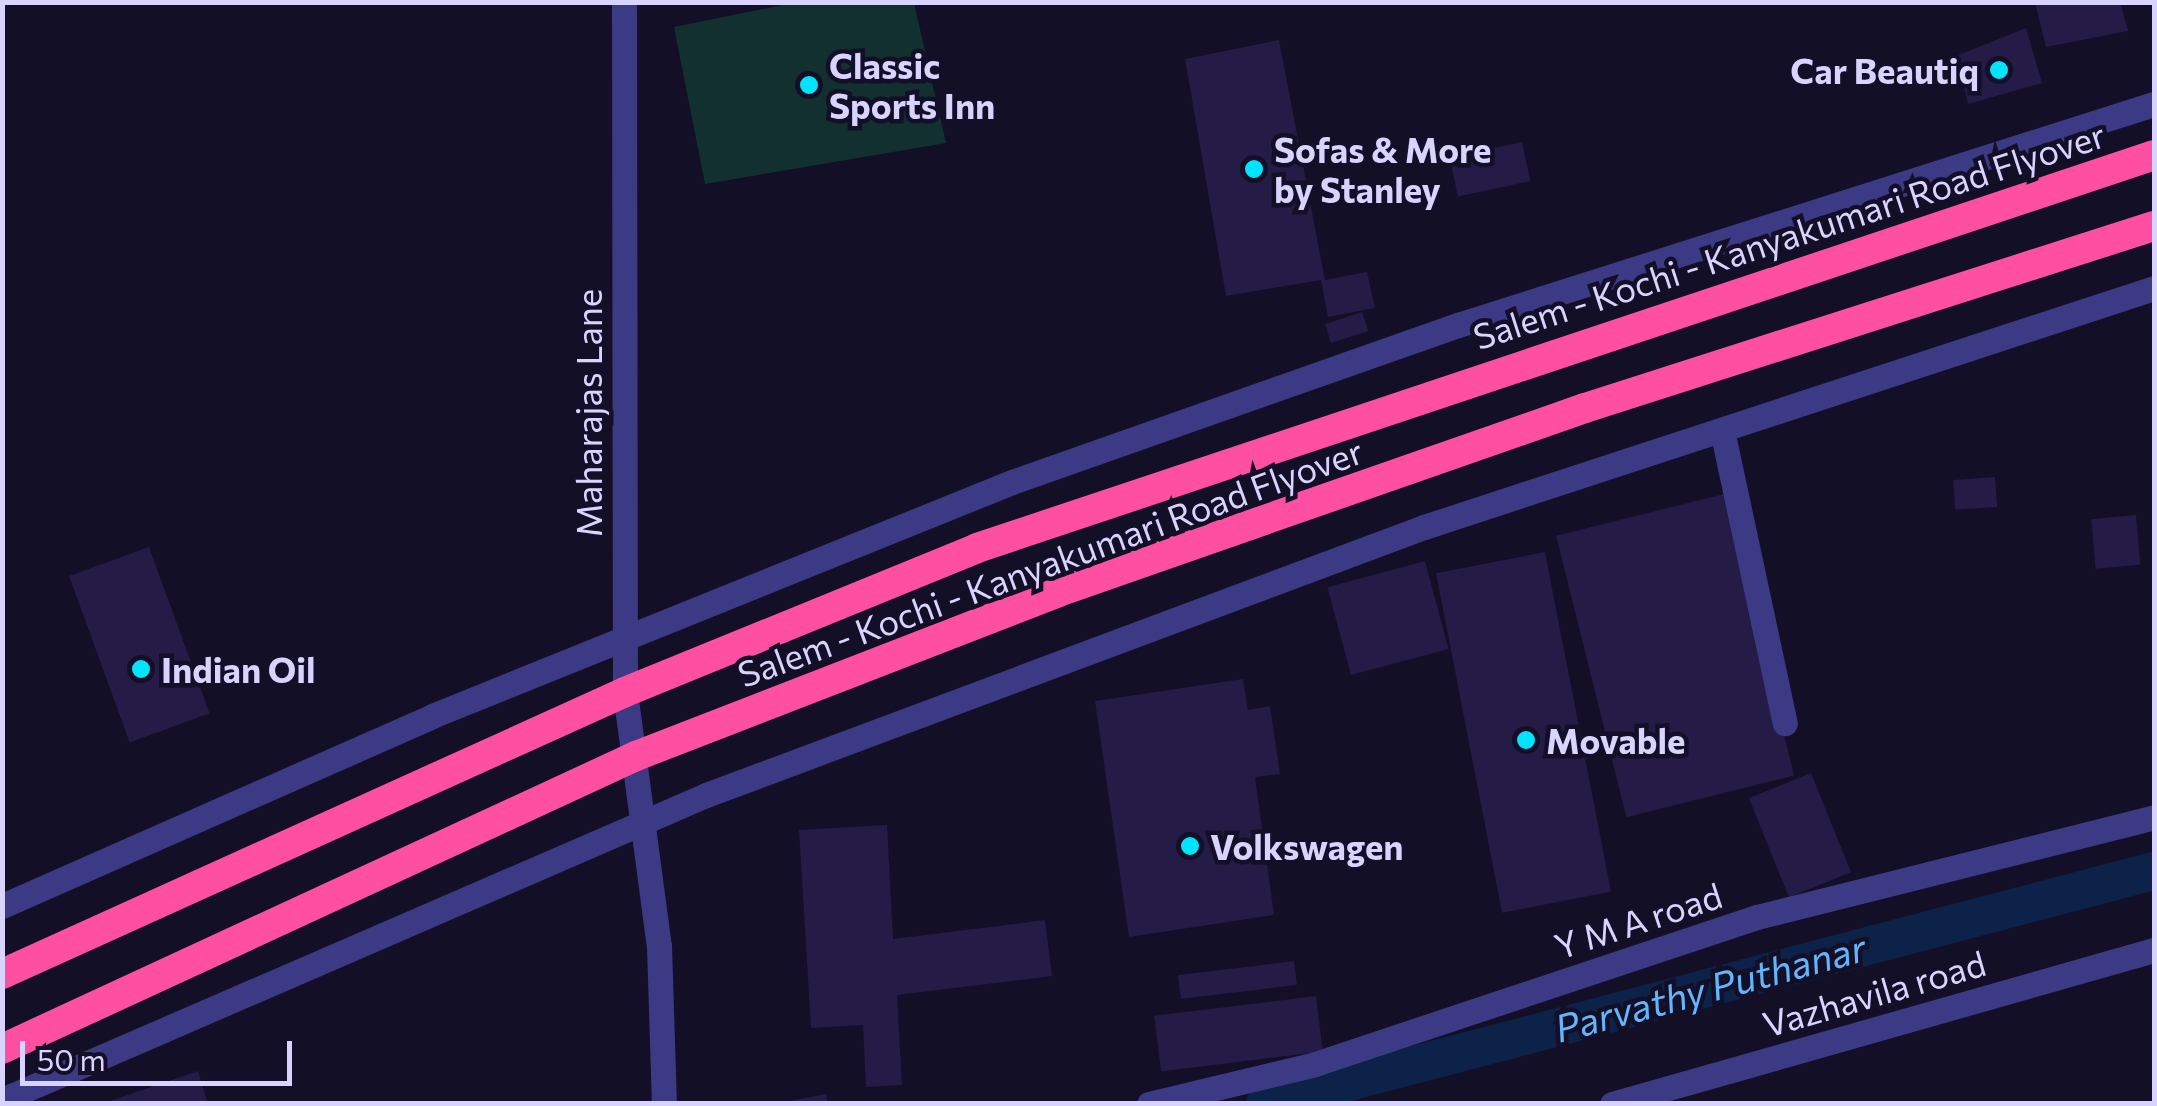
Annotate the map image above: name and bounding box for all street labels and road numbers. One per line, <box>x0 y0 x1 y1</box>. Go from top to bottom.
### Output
street label: Salem - Kochi - Kanyakumari Road Flyover <box>1468 113 2110 357</box>
street label: Maharajas Lane <box>567 289 609 537</box>
street label: Salem - Kochi - Kanyakumari Road Flyover <box>732 429 1368 695</box>
street label: Y M A road <box>1549 873 1727 967</box>
street label: Vazhavila road <box>1758 941 1990 1045</box>

